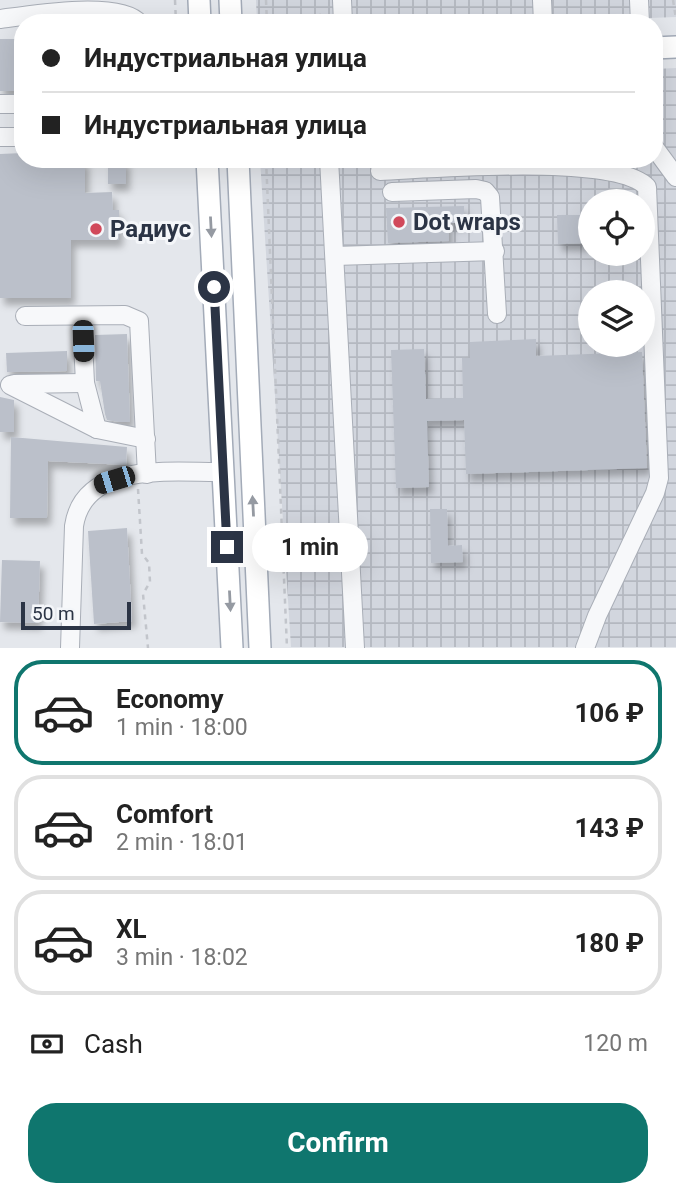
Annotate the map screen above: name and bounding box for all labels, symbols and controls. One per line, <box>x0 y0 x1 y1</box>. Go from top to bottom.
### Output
text: Индустриальная улица <box>84 43 367 73</box>
text: Индустриальная улица <box>84 110 367 140</box>
map controls <box>578 189 655 357</box>
button: locate <box>578 189 655 266</box>
place label: Dot wraps <box>413 208 521 236</box>
marker: Dot wraps <box>391 214 407 230</box>
place label: Радиус <box>110 215 191 243</box>
one-way arrow <box>205 217 216 239</box>
marker: Радиус <box>88 221 104 237</box>
route start <box>198 271 230 303</box>
button: layers <box>578 280 655 357</box>
car <box>72 320 95 362</box>
car <box>91 464 138 496</box>
one-way arrow <box>248 495 259 517</box>
callout: 1 min <box>252 522 367 572</box>
route end <box>211 531 243 563</box>
text: 1 min <box>281 534 339 561</box>
one-way arrow <box>225 591 236 613</box>
scale bar <box>21 598 131 630</box>
text: 50 m <box>32 602 75 625</box>
icon: car <box>32 681 95 744</box>
text: Economy <box>116 684 223 714</box>
text: 106 ₽ <box>574 698 644 728</box>
text: 1 min · 18:00 <box>116 714 248 741</box>
icon: car <box>32 796 95 859</box>
text: Comfort <box>116 799 213 829</box>
text: 143 ₽ <box>574 813 644 843</box>
text: 2 min · 18:01 <box>116 829 248 856</box>
icon: car <box>32 911 95 974</box>
text: XL <box>116 914 147 944</box>
text: 180 ₽ <box>574 928 644 958</box>
text: 3 min · 18:02 <box>116 944 248 971</box>
icon: cash <box>28 1025 66 1063</box>
text: Cash <box>84 1029 143 1059</box>
text: 120 m <box>583 1030 648 1057</box>
button: Confirm <box>28 1103 648 1183</box>

